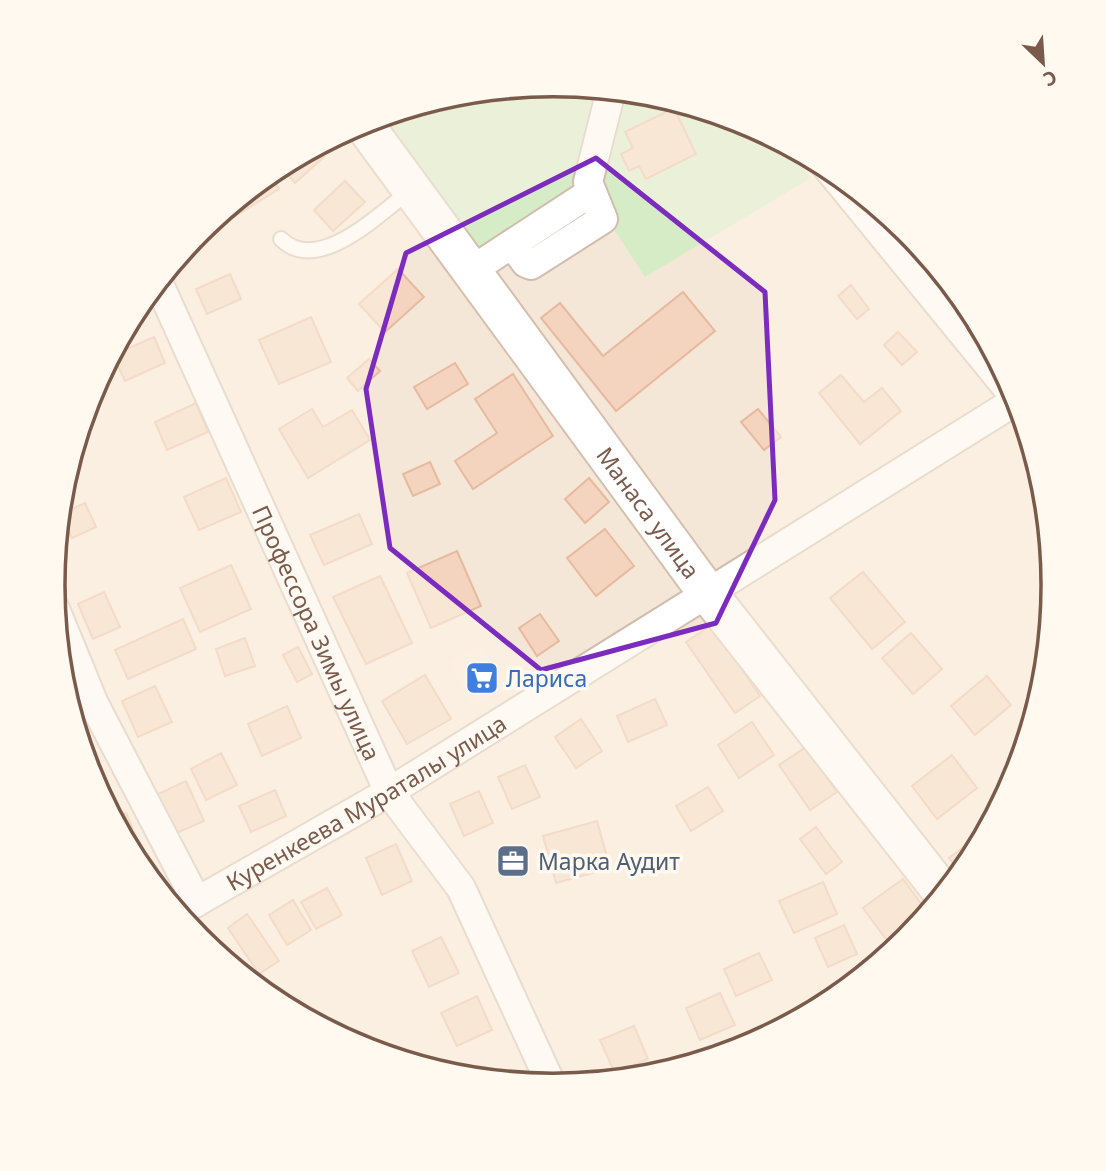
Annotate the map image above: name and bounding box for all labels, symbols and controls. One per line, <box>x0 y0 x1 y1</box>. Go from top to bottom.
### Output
north arrow <box>1008 28 1078 98</box>
text: С <box>1039 64 1061 93</box>
street label: Манаса улица <box>590 440 708 585</box>
street label: Профессора Зимы улица <box>245 500 389 765</box>
supermarket icon: Лариса <box>463 659 501 697</box>
place label: Лариса <box>506 662 587 694</box>
street label: Куренкеева Мураталы улица <box>220 707 512 898</box>
office icon: Марка Аудит <box>494 842 532 880</box>
place label: Марка Аудит <box>538 845 680 877</box>

